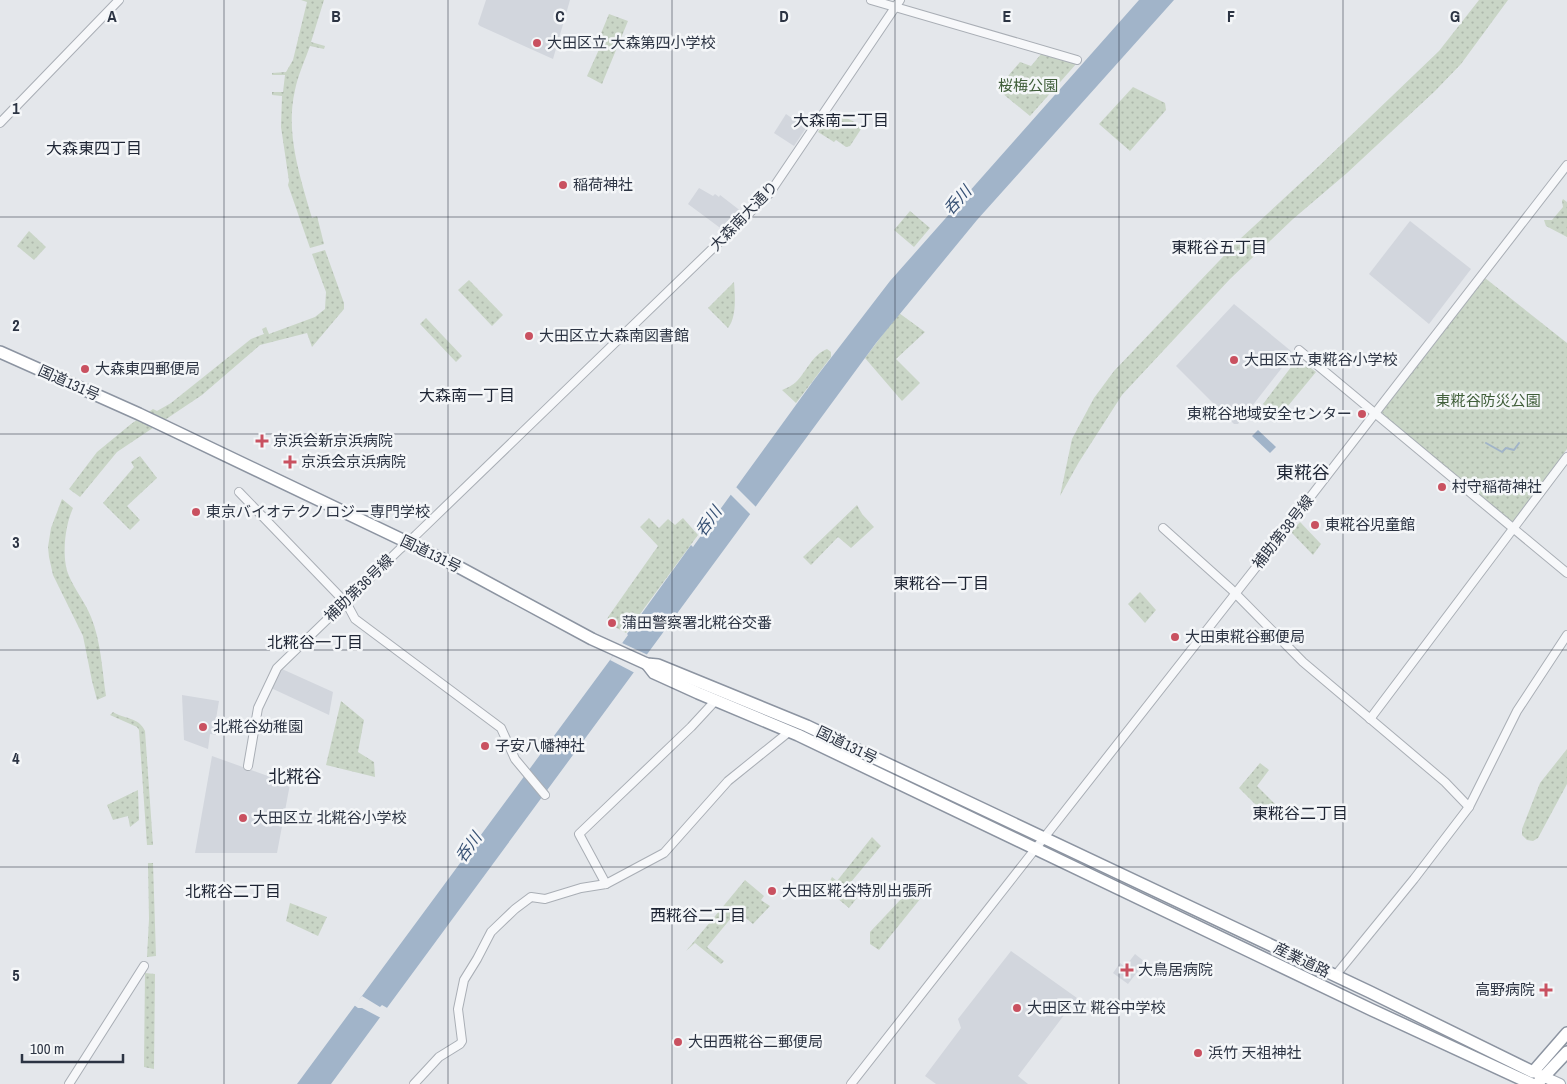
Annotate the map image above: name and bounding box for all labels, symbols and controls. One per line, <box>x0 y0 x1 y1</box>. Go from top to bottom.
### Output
text: A <box>107 5 117 27</box>
text: B <box>331 5 341 27</box>
text: C <box>555 5 565 27</box>
text: D <box>779 5 789 27</box>
text: E <box>1003 5 1012 27</box>
text: F <box>1227 5 1235 27</box>
text: G <box>1450 5 1460 27</box>
place label: 大田区立 大森第四小学校 <box>547 32 715 53</box>
marker: 大田区立 大森第四小学校 <box>531 37 543 49</box>
park label: 桜梅公園 <box>998 75 1058 96</box>
text: 1 <box>12 97 20 119</box>
district label: 大森南二丁目 <box>793 109 889 131</box>
district label: 大森東四丁目 <box>46 137 142 159</box>
place label: 稲荷神社 <box>573 174 633 195</box>
street label: 大森南大通り <box>705 176 782 255</box>
marker: 稲荷神社 <box>557 179 569 191</box>
water label: 呑川 <box>938 179 977 219</box>
district label: 東糀谷五丁目 <box>1171 236 1267 258</box>
text: 2 <box>12 314 20 336</box>
place label: 大田区立大森南図書館 <box>539 325 689 346</box>
marker: 大田区立大森南図書館 <box>523 330 535 342</box>
place label: 大田区立 東糀谷小学校 <box>1244 349 1397 370</box>
marker: 大田区立 東糀谷小学校 <box>1228 354 1240 366</box>
place label: 大森東四郵便局 <box>95 358 200 379</box>
street label: 国道131号 <box>35 360 103 405</box>
marker: 大森東四郵便局 <box>79 363 91 375</box>
district label: 大森南一丁目 <box>419 384 515 406</box>
park label: 東糀谷防災公園 <box>1435 390 1541 411</box>
place label: 東糀谷地域安全センター <box>1187 403 1352 424</box>
marker: 東糀谷地域安全センター <box>1356 408 1368 420</box>
place label: 京浜会新京浜病院 <box>273 430 393 451</box>
marker: 京浜会新京浜病院 <box>255 434 269 448</box>
place label: 京浜会京浜病院 <box>301 451 406 472</box>
marker: 京浜会京浜病院 <box>283 455 297 469</box>
district label: 東糀谷 <box>1276 460 1330 485</box>
place label: 村守稲荷神社 <box>1452 476 1542 497</box>
marker: 村守稲荷神社 <box>1436 481 1448 493</box>
street label: 補助第38号線 <box>1247 490 1318 573</box>
water label: 呑川 <box>690 500 727 540</box>
place label: 東京バイオテクノロジー専門学校 <box>206 501 430 522</box>
marker: 東京バイオテクノロジー専門学校 <box>190 506 202 518</box>
place label: 東糀谷児童館 <box>1325 514 1415 535</box>
marker: 東糀谷児童館 <box>1309 519 1321 531</box>
street label: 国道131号 <box>397 530 465 577</box>
text: 3 <box>12 531 20 553</box>
street label: 補助第36号線 <box>319 549 398 626</box>
district label: 東糀谷一丁目 <box>893 572 989 594</box>
place label: 蒲田警察署北糀谷交番 <box>622 612 772 633</box>
marker: 蒲田警察署北糀谷交番 <box>606 617 618 629</box>
place label: 大田東糀谷郵便局 <box>1185 626 1305 647</box>
district label: 北糀谷一丁目 <box>267 631 363 653</box>
marker: 大田東糀谷郵便局 <box>1169 631 1181 643</box>
place label: 北糀谷幼稚園 <box>213 716 303 737</box>
marker: 北糀谷幼稚園 <box>197 721 209 733</box>
street label: 国道131号 <box>813 721 881 768</box>
place label: 子安八幡神社 <box>495 735 585 756</box>
marker: 子安八幡神社 <box>479 740 491 752</box>
text: 4 <box>12 747 20 769</box>
district label: 北糀谷 <box>268 764 322 789</box>
district label: 東糀谷二丁目 <box>1252 802 1348 824</box>
place label: 大田区立 北糀谷小学校 <box>253 807 406 828</box>
marker: 大田区立 北糀谷小学校 <box>237 812 249 824</box>
water label: 呑川 <box>450 826 487 866</box>
district label: 北糀谷二丁目 <box>185 880 281 902</box>
place label: 大田区糀谷特別出張所 <box>782 880 932 901</box>
marker: 大田区糀谷特別出張所 <box>766 885 778 897</box>
district label: 西糀谷二丁目 <box>650 904 746 926</box>
street label: 産業道路 <box>1271 937 1334 982</box>
place label: 大鳥居病院 <box>1138 959 1213 980</box>
marker: 大鳥居病院 <box>1120 963 1134 977</box>
text: 5 <box>12 964 20 986</box>
place label: 高野病院 <box>1475 979 1535 1000</box>
marker: 高野病院 <box>1539 983 1553 997</box>
place label: 大田区立 糀谷中学校 <box>1027 997 1165 1018</box>
marker: 大田区立 糀谷中学校 <box>1011 1002 1023 1014</box>
place label: 大田西糀谷二郵便局 <box>688 1031 823 1052</box>
scale bar <box>22 1032 124 1064</box>
marker: 大田西糀谷二郵便局 <box>672 1036 684 1048</box>
text: 100 m <box>30 1038 64 1059</box>
place label: 浜竹 天祖神社 <box>1208 1042 1301 1063</box>
marker: 浜竹 天祖神社 <box>1192 1047 1204 1059</box>

